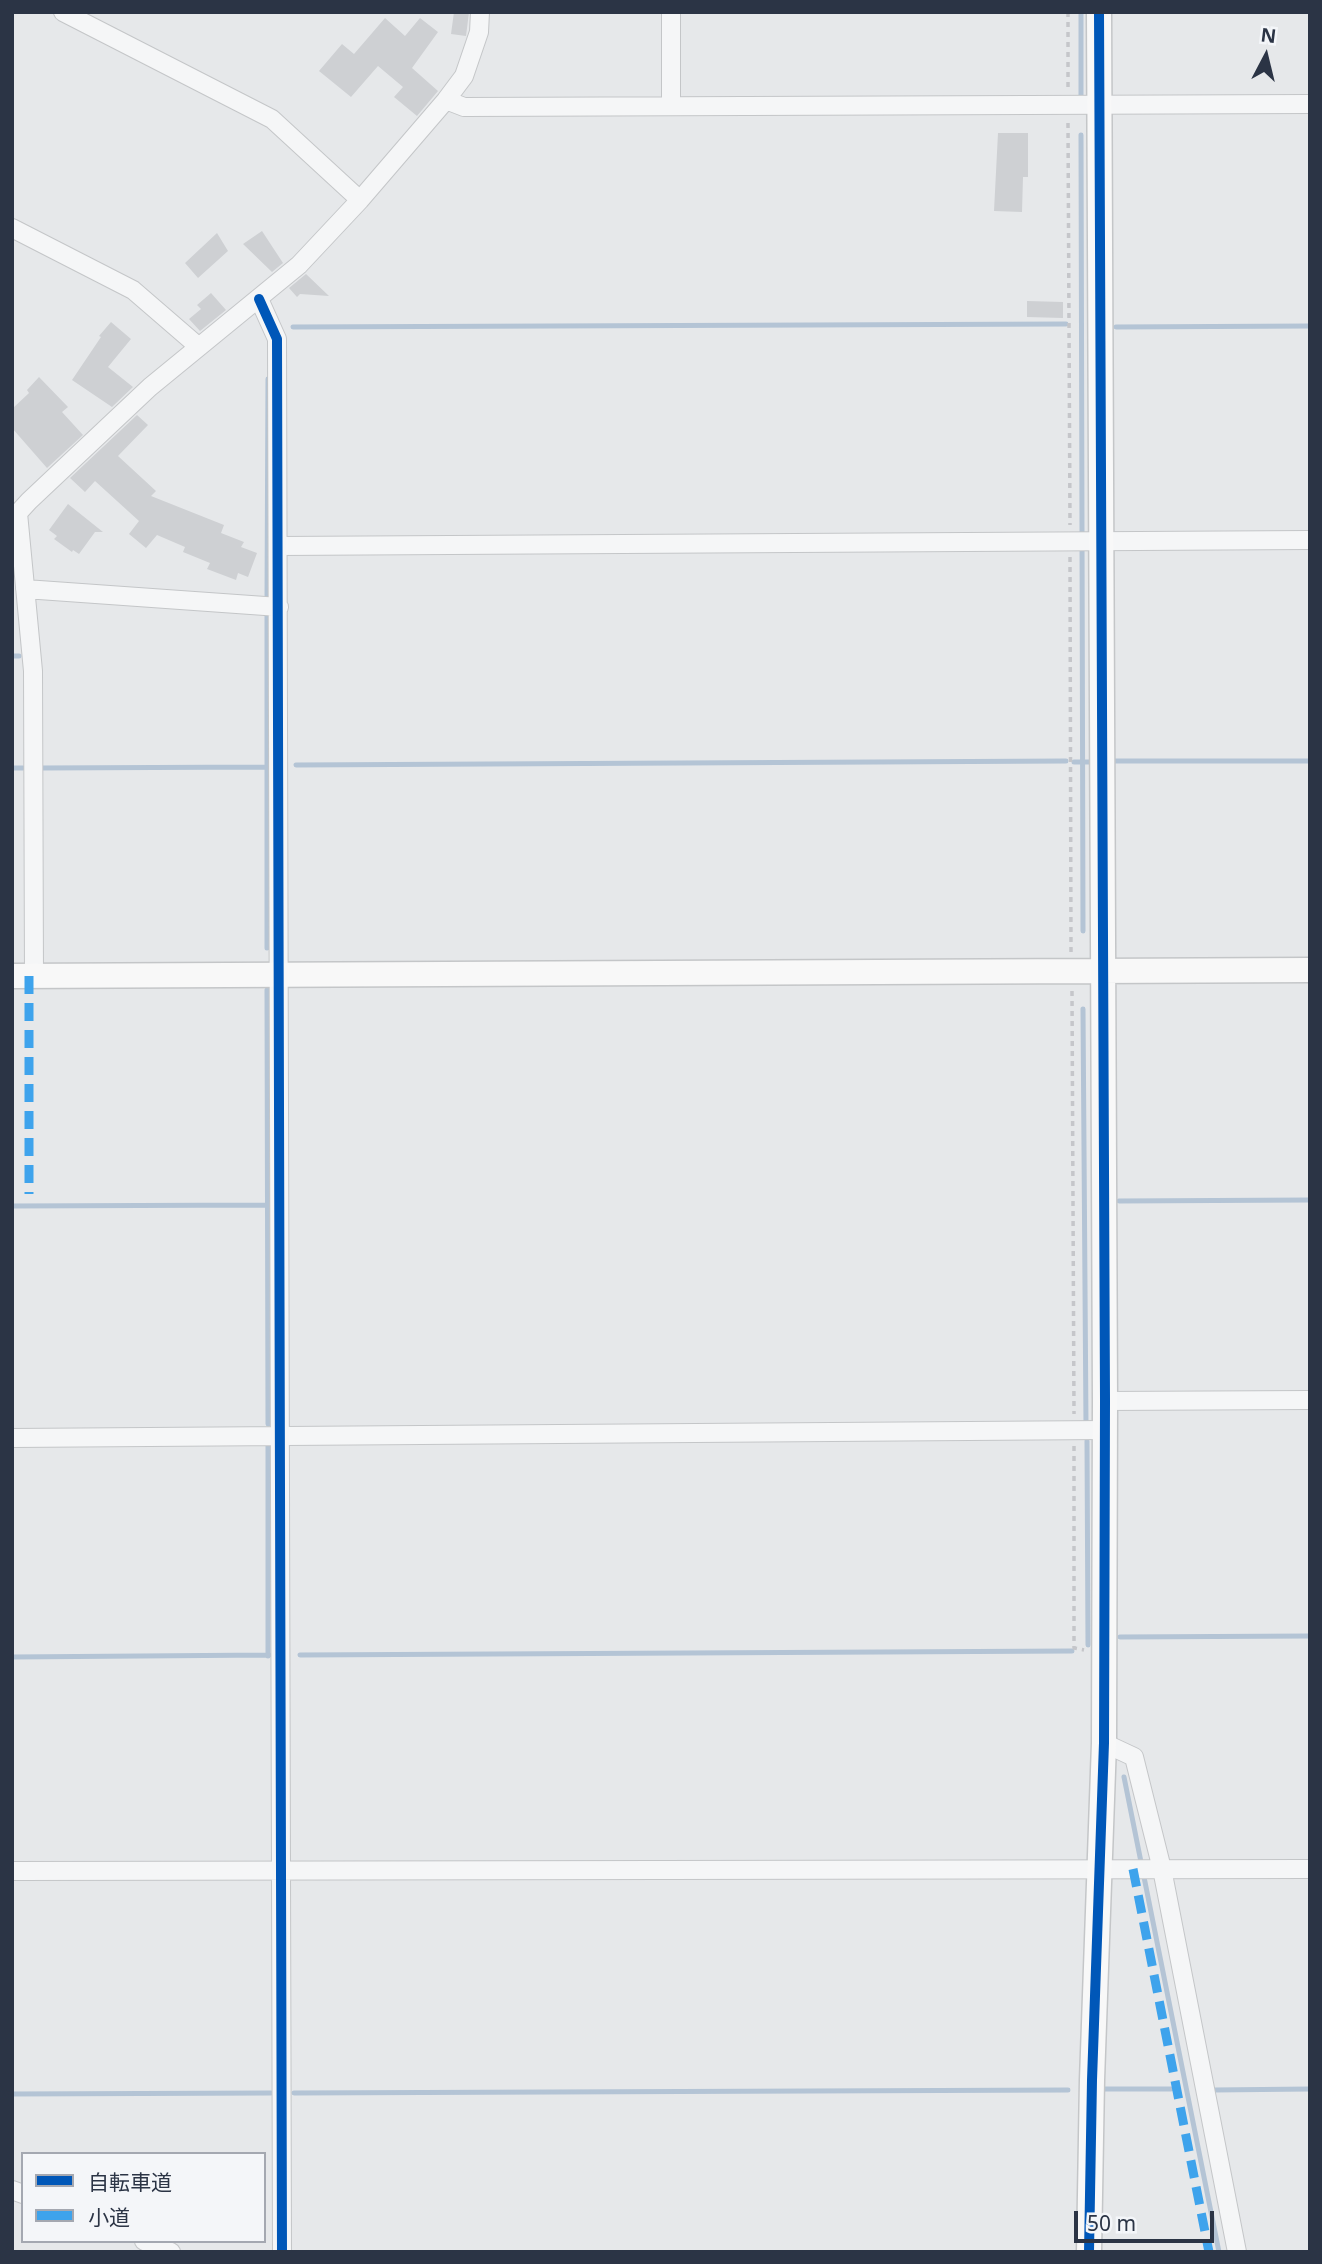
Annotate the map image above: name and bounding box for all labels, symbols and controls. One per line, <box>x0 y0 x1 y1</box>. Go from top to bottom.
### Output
north arrow <box>1231 21 1301 91</box>
text: N <box>1259 21 1278 49</box>
legend <box>21 2152 266 2243</box>
text: 自転車道 <box>88 2168 172 2196</box>
scale bar <box>1077 2198 1217 2242</box>
text: 小道 <box>88 2203 130 2231</box>
text: 50 m <box>1087 2209 1136 2237</box>

